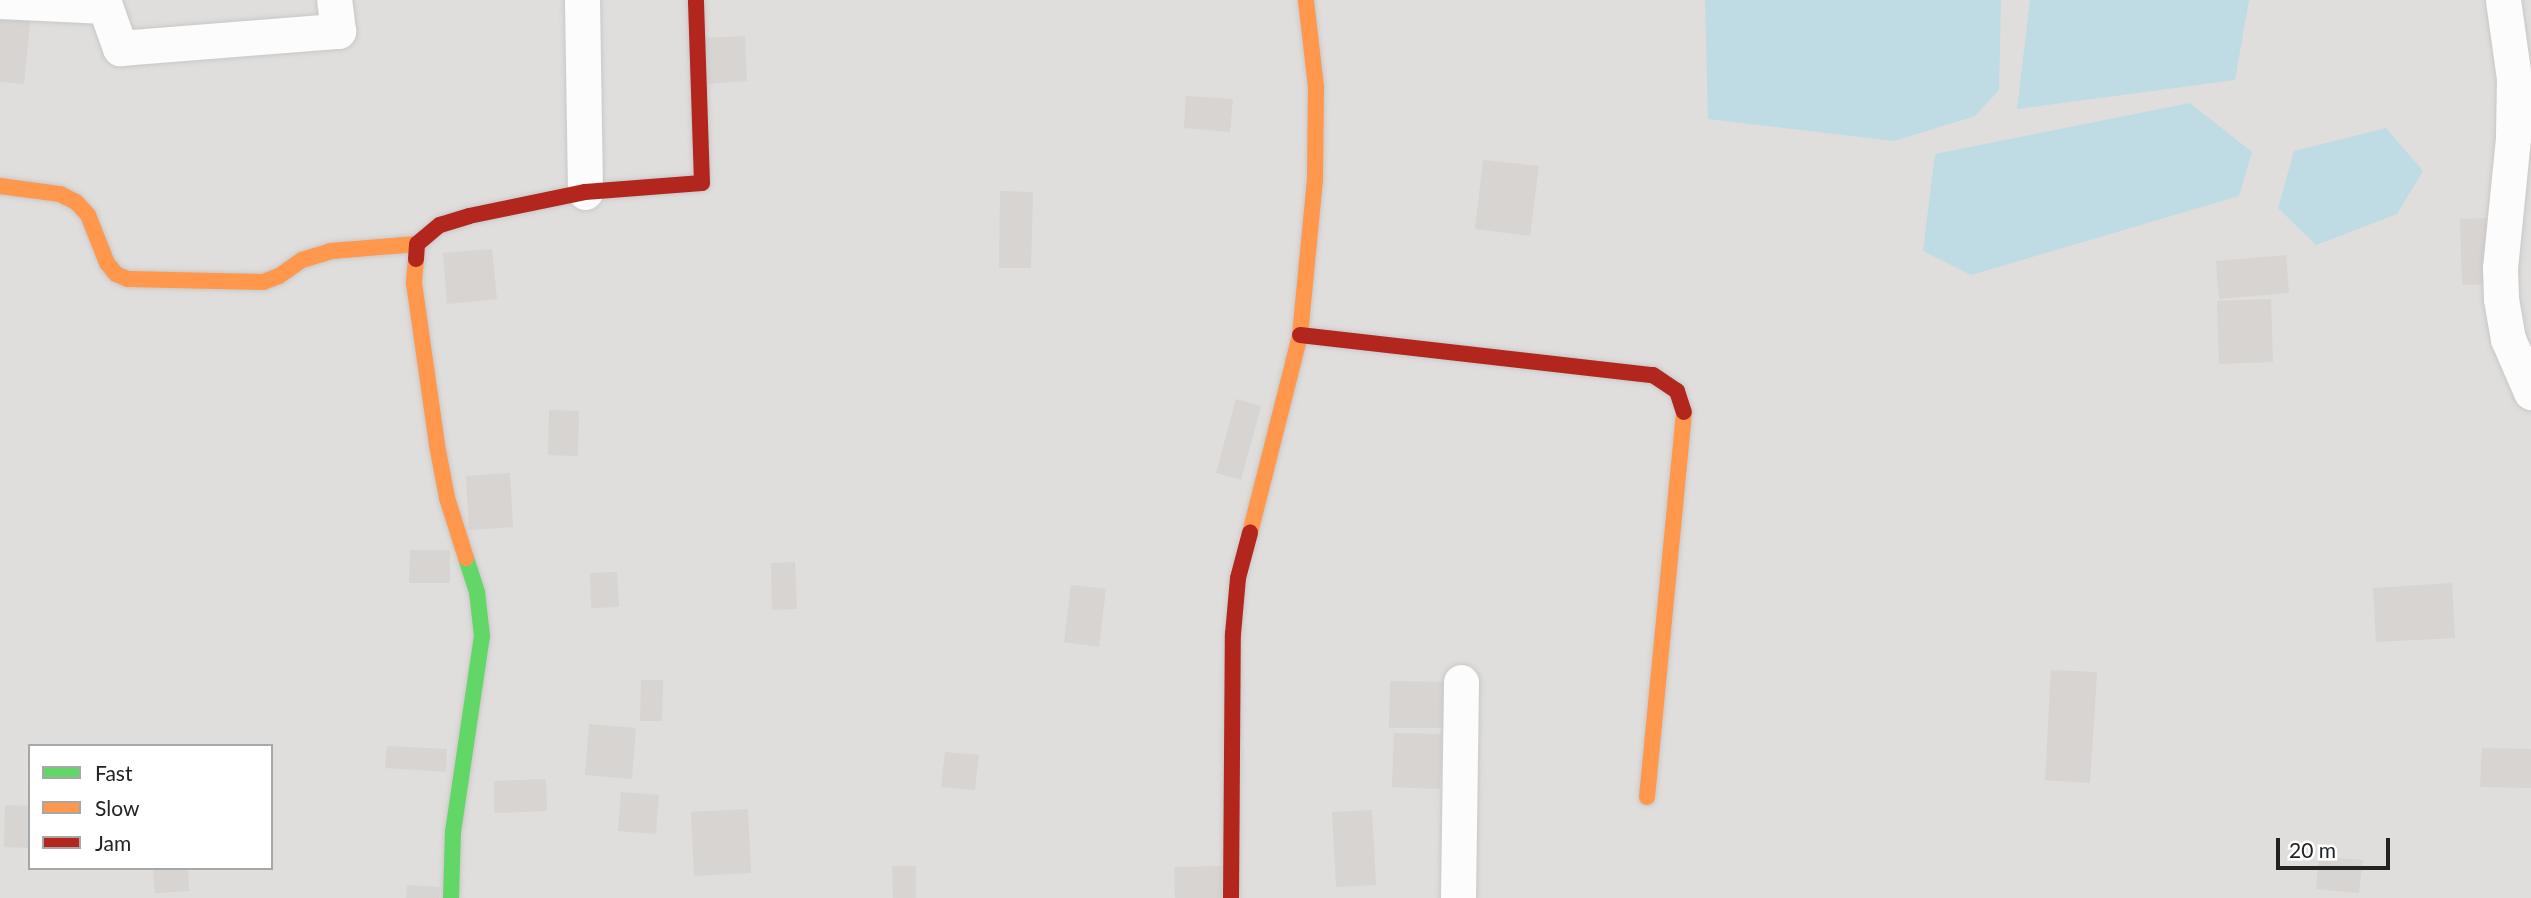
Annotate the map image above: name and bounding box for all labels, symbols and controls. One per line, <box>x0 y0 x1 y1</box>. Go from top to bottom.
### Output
legend <box>28 744 273 870</box>
text: Fast <box>95 760 132 785</box>
text: Slow <box>95 795 139 820</box>
scale bar <box>2279 824 2393 868</box>
text: Jam <box>95 830 131 855</box>
text: 20 m <box>2289 837 2336 862</box>

